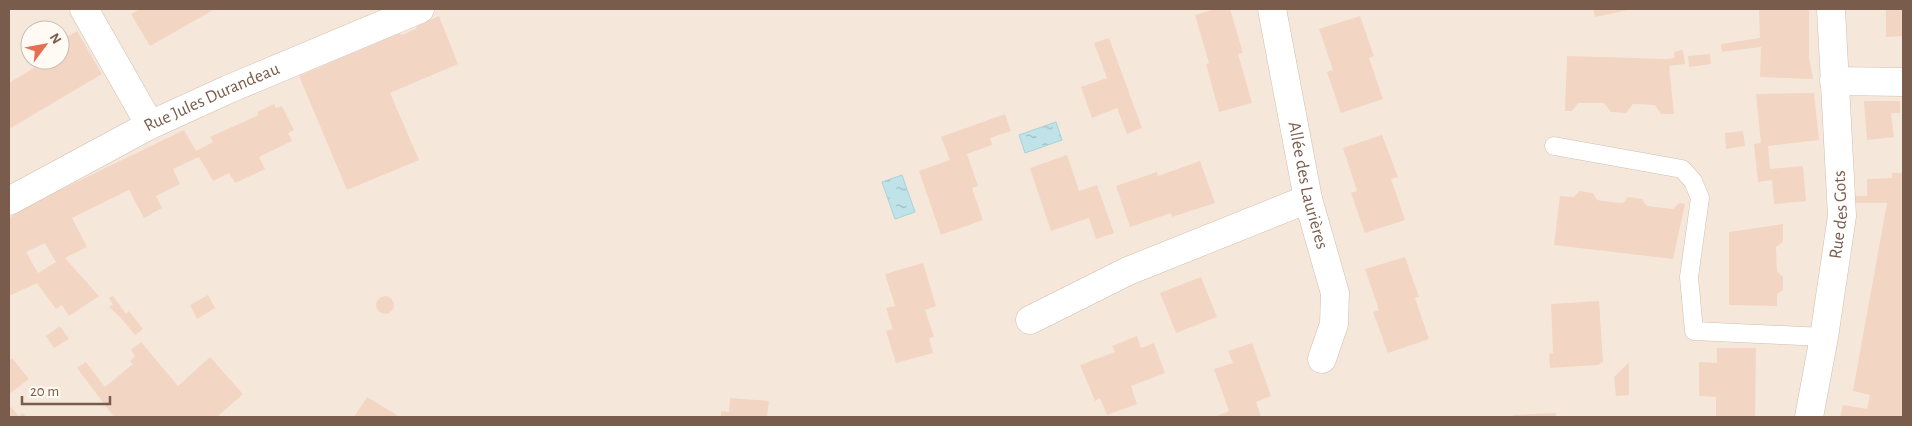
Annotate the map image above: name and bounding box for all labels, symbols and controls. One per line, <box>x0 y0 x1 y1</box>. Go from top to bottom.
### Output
north arrow <box>20 20 70 70</box>
text: N <box>47 31 64 46</box>
street label: Rue Jules Durandeau <box>141 60 282 135</box>
street label: Allée des Laurières <box>1285 120 1331 251</box>
street label: Rue des Gots <box>1827 170 1851 260</box>
scale bar <box>22 374 110 406</box>
text: 20 m <box>30 384 59 399</box>

